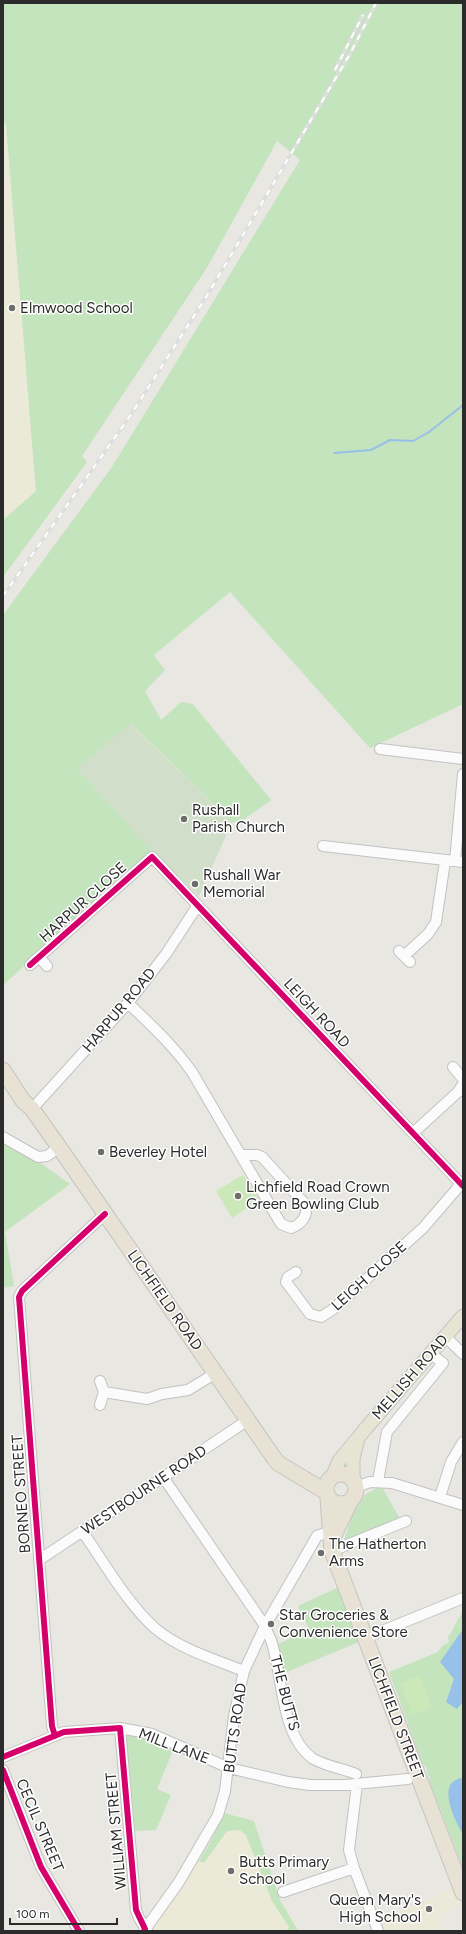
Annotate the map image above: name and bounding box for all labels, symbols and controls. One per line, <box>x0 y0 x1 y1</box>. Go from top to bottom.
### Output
place label: Elmwood School <box>20 299 133 317</box>
marker: Elmwood School <box>7 303 17 313</box>
place label: Rushall Parish Church <box>192 801 285 836</box>
marker: Rushall Parish Church <box>179 814 189 824</box>
street label: HARPUR CLOSE <box>36 858 130 946</box>
place label: Rushall War Memorial <box>203 866 281 901</box>
marker: Rushall War Memorial <box>190 879 200 889</box>
street label: HARPUR ROAD <box>78 964 160 1056</box>
street label: LEIGH ROAD <box>280 974 354 1052</box>
place label: Beverley Hotel <box>109 1143 207 1161</box>
marker: Beverley Hotel <box>96 1147 106 1157</box>
place label: Lichfield Road Crown Green Bowling Club <box>246 1178 390 1213</box>
marker: Lichfield Road Crown Green Bowling Club <box>233 1191 243 1201</box>
street label: LEIGH CLOSE <box>328 1237 410 1315</box>
street label: LICHFIELD ROAD <box>124 1246 206 1354</box>
street label: MELLISH ROAD <box>368 1331 452 1423</box>
street label: BORNEO STREET <box>8 1433 34 1554</box>
street label: WESTBOURNE ROAD <box>78 1441 210 1539</box>
place label: The Hatherton Arms <box>329 1535 426 1570</box>
marker: The Hatherton Arms <box>316 1548 326 1558</box>
place label: Star Groceries & Convenience Store <box>279 1606 408 1641</box>
marker: Star Groceries & Convenience Store <box>266 1619 276 1629</box>
street label: THE BUTTS <box>266 1653 304 1733</box>
street label: LICHFIELD STREET <box>364 1654 428 1782</box>
street label: BUTTS ROAD <box>220 1682 250 1774</box>
street label: MILL LANE <box>136 1724 212 1768</box>
street label: WILLIAM STREET <box>102 1771 130 1890</box>
street label: CECIL STREET <box>12 1776 68 1875</box>
place label: Butts Primary School <box>239 1853 329 1888</box>
marker: Butts Primary School <box>226 1866 236 1876</box>
place label: Queen Mary's High School <box>329 1891 421 1926</box>
scale bar <box>10 1900 117 1926</box>
marker: Queen Mary's High School <box>424 1904 434 1914</box>
text: 100 m <box>16 1907 50 1921</box>

